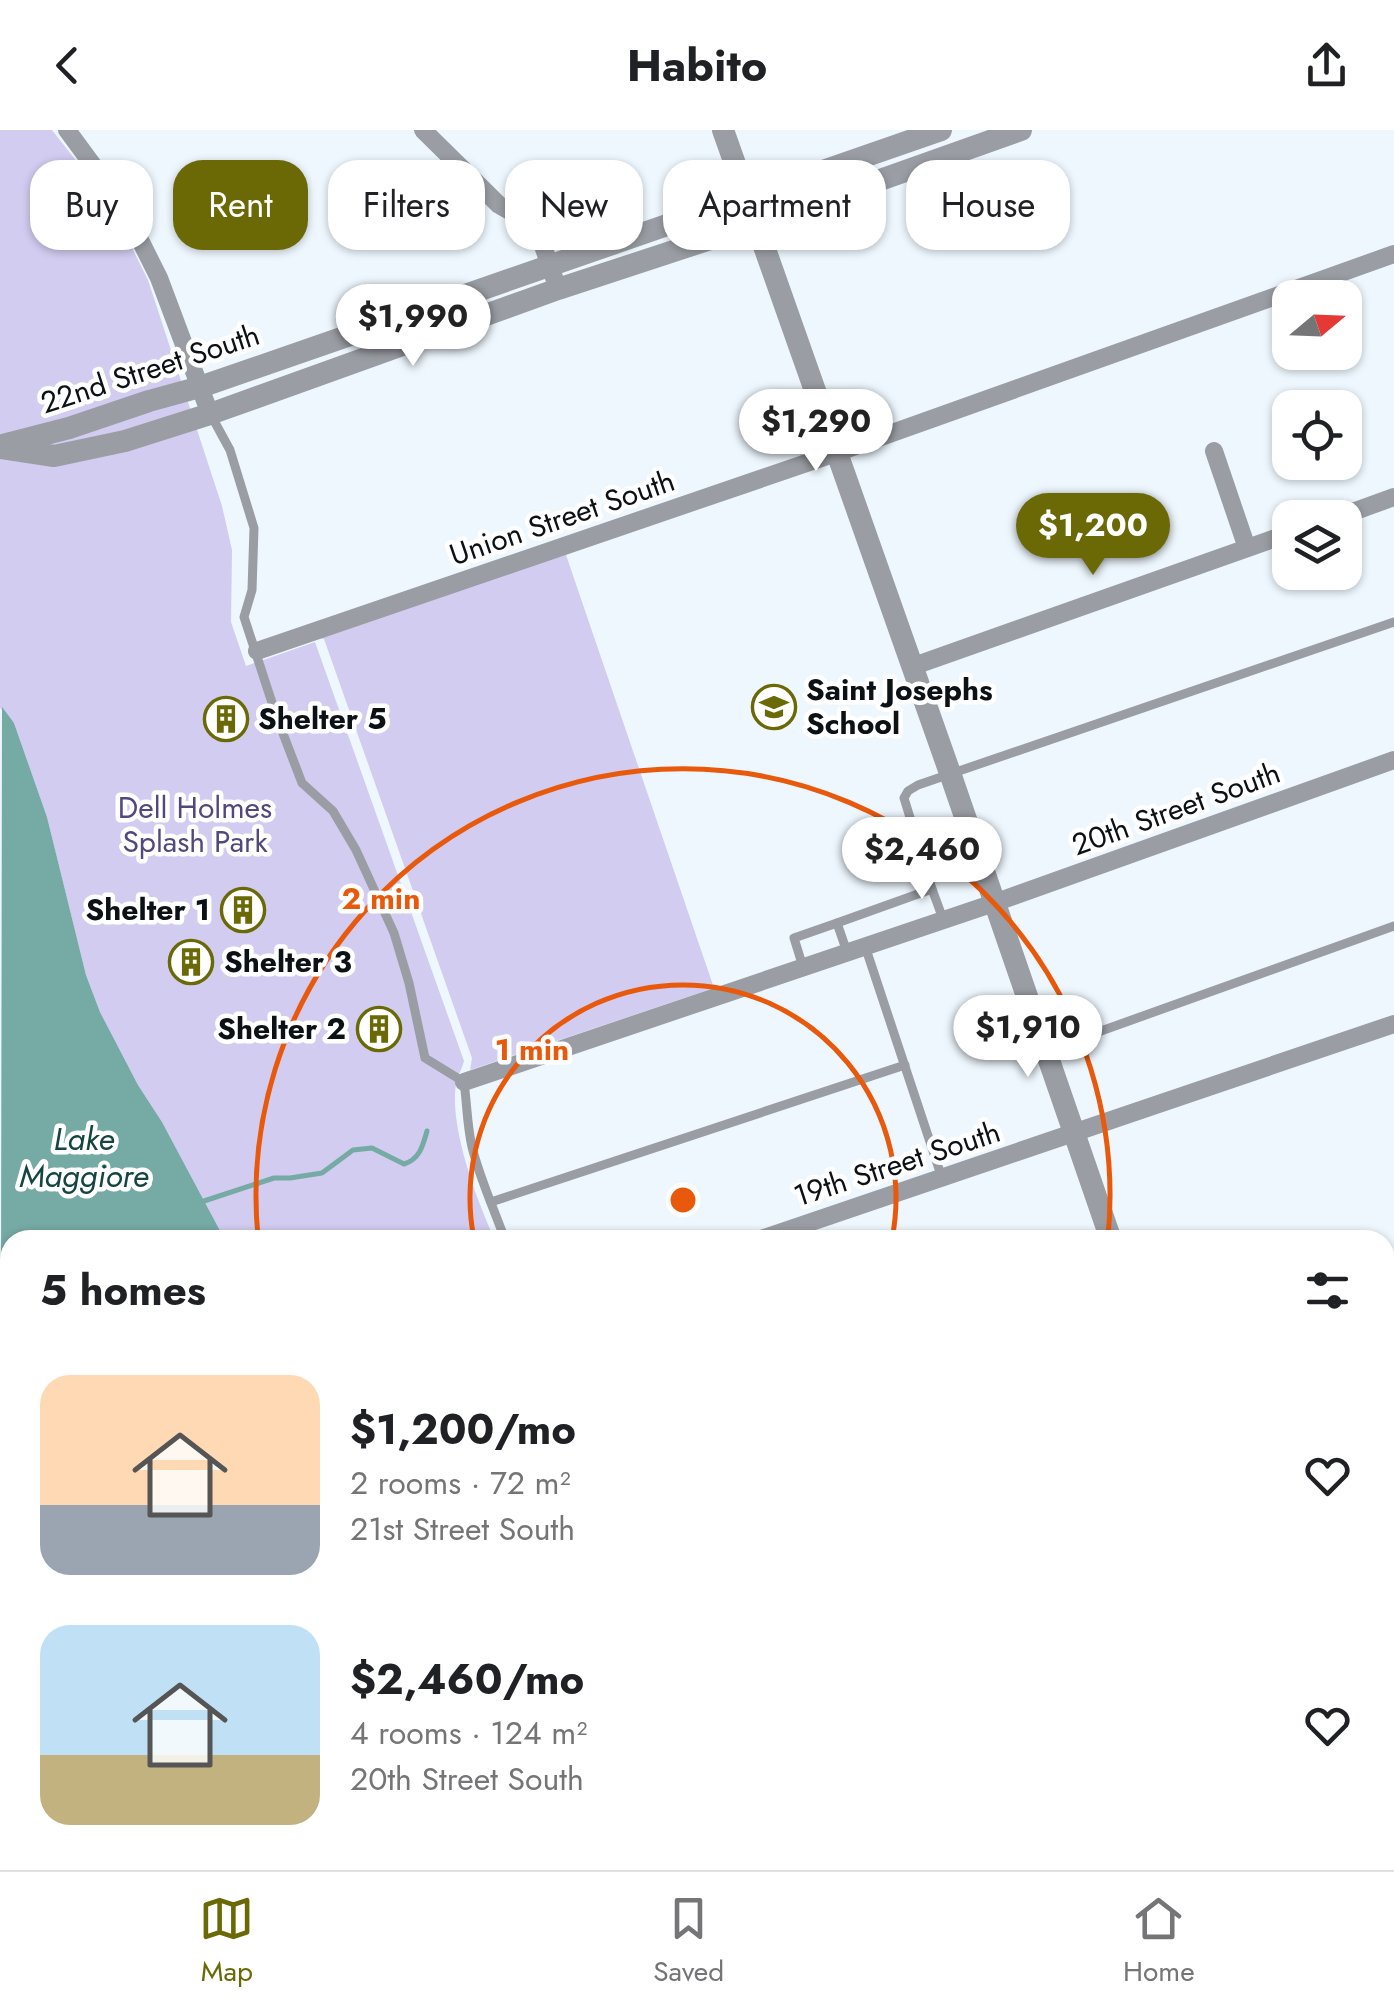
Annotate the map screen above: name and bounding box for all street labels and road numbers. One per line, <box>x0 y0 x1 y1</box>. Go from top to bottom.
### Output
street label: 22nd Street South <box>35 313 265 424</box>
street label: Union Street South <box>443 459 680 576</box>
street label: 20th Street South <box>1066 751 1286 866</box>
street label: 19th Street South <box>788 1110 1006 1217</box>

